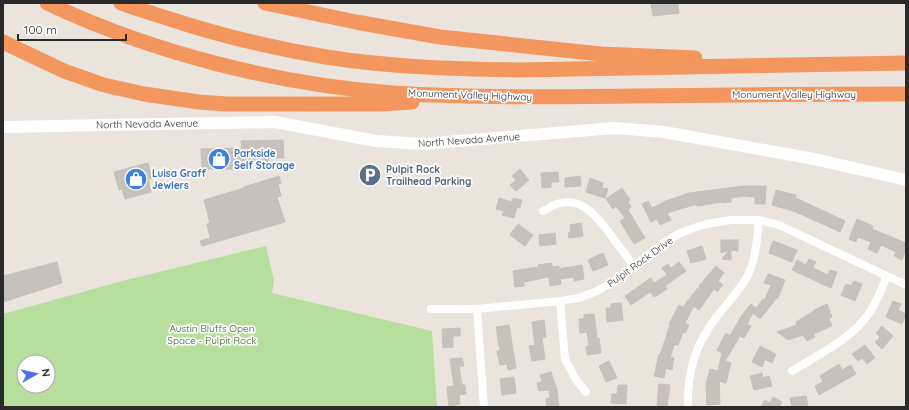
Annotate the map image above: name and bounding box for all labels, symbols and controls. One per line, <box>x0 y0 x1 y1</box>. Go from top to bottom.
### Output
scale bar <box>18 16 126 42</box>
text: 100 m <box>24 22 57 37</box>
street label: Monument Valley Highway <box>408 86 532 104</box>
street label: Monument Valley Highway <box>732 88 856 101</box>
street label: North Nevada Avenue <box>96 117 199 131</box>
street label: North Nevada Avenue <box>418 130 521 150</box>
shop icon: Parkside Self Storage <box>206 146 232 172</box>
place label: Parkside Self Storage <box>234 147 295 172</box>
parking icon: Pulpit Rock Trailhead Parking <box>357 162 383 188</box>
place label: Pulpit Rock Trailhead Parking <box>386 163 471 188</box>
shop icon: Luisa Graff Jewlers <box>123 166 149 192</box>
place label: Luisa Graff Jewlers <box>152 167 206 192</box>
street label: Pulpit Rock Drive <box>605 234 676 290</box>
park label: Austin Bluffs Open Space - Pulpit Rock <box>167 322 257 347</box>
north arrow <box>16 354 56 394</box>
text: N <box>38 368 53 378</box>

